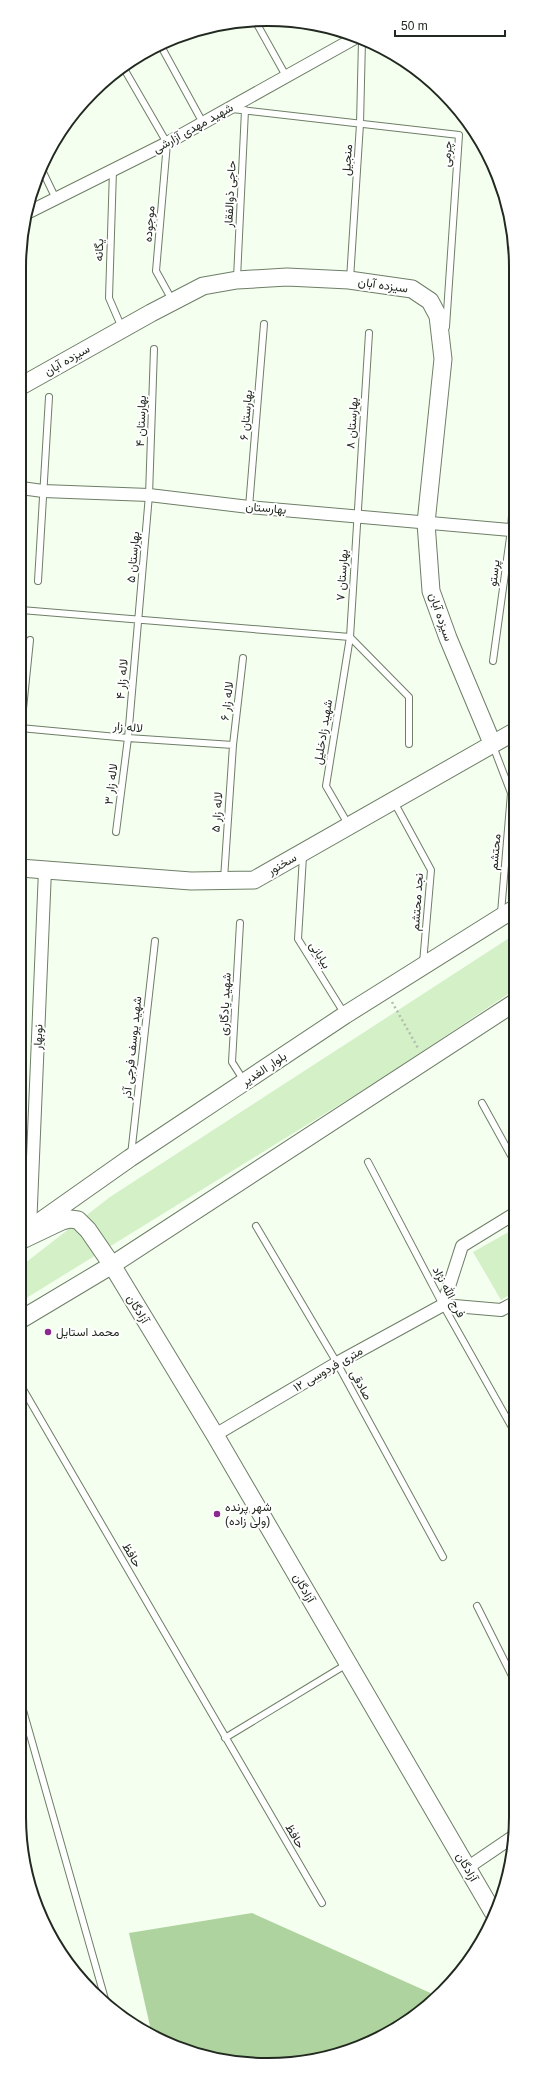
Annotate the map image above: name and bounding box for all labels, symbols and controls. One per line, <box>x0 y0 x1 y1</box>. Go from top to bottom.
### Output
scale bar <box>395 12 505 38</box>
text: 50 m <box>401 19 428 33</box>
street label: شهید مهدی آزارشی <box>151 100 236 157</box>
street label: چرمی <box>439 140 456 168</box>
street label: منجیل <box>339 144 356 176</box>
street label: حاجی ذوالفقار <box>221 160 240 229</box>
street label: موجوده <box>140 205 159 243</box>
street label: یگانه <box>92 238 106 262</box>
street label: سیزده آبان <box>357 275 409 296</box>
street label: سیزده آبان <box>42 341 93 379</box>
street label: بهارستان ۶ <box>237 389 256 441</box>
street label: بهارستان ۴ <box>133 395 150 447</box>
street label: بهارستان ۸ <box>343 397 362 449</box>
street label: بهارستان <box>245 499 287 518</box>
street label: بهارستان ۵ <box>124 531 143 583</box>
street label: بهارستان ۷ <box>333 549 352 601</box>
street label: پرستو <box>485 559 504 587</box>
street label: سیزده آبان <box>425 591 456 643</box>
street label: لاله زار ۴ <box>113 658 132 700</box>
street label: لاله زار ۶ <box>218 681 237 721</box>
street label: شهید زادخلیل <box>311 698 336 766</box>
street label: لاله زار <box>111 719 144 736</box>
street label: لاله زار ۳ <box>102 763 121 805</box>
street label: لاله زار ۵ <box>209 791 226 833</box>
street label: محتشم <box>486 833 505 871</box>
street label: سخنور <box>264 850 299 879</box>
street label: نجد محتشم <box>408 873 427 931</box>
street label: بیابانی <box>306 939 334 972</box>
street label: شهید یادگاری <box>216 972 235 1036</box>
street label: شهید یوسف فرجی آذر <box>119 995 145 1102</box>
street label: نوبهار <box>31 1024 46 1051</box>
street label: بلوار الغدیر <box>238 1049 290 1091</box>
street label: فرج الله نژاد <box>428 1264 468 1321</box>
street label: آزادگان <box>123 1292 153 1327</box>
place label: محمد استایل <box>56 1325 119 1340</box>
marker: محمد استایل <box>43 1327 53 1337</box>
street label: ۱۲ متری فردوسی <box>291 1344 366 1395</box>
street label: صادقی <box>346 1368 375 1403</box>
place label: شهر پرنده (ولی زاده) <box>225 1500 272 1529</box>
marker: شهر پرنده (ولی زاده) <box>212 1509 222 1519</box>
street label: حافظ <box>119 1540 145 1570</box>
street label: آزادگان <box>289 1571 318 1606</box>
street label: حافظ <box>282 1821 308 1851</box>
street label: آزادگان <box>452 1850 481 1885</box>

